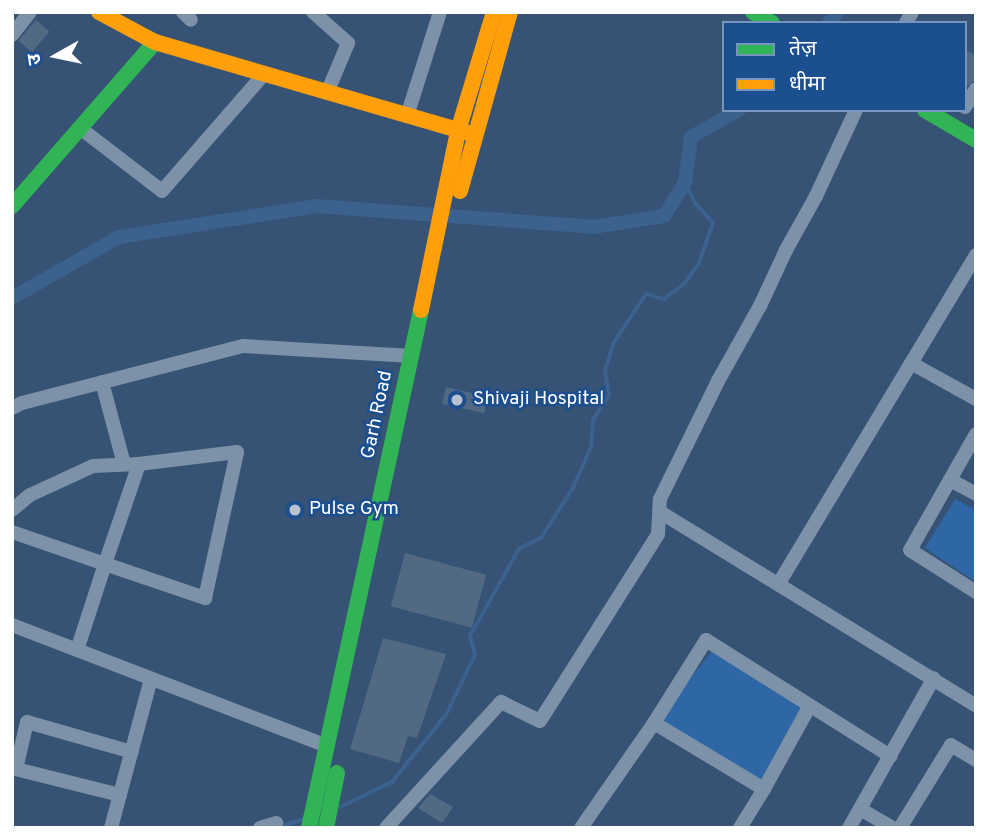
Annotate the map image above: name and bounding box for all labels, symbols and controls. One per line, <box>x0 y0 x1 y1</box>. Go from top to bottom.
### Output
north arrow <box>21 21 91 91</box>
legend <box>722 21 967 112</box>
text: तेज़ <box>789 36 817 63</box>
text: उ <box>23 52 48 67</box>
text: धीमा <box>789 71 825 98</box>
street label: Garh Road <box>358 369 398 461</box>
place label: Shivaji Hospital <box>473 389 604 411</box>
marker: Shivaji Hospital <box>447 390 467 410</box>
place label: Pulse Gym <box>309 499 399 521</box>
marker: Pulse Gym <box>287 502 303 518</box>

